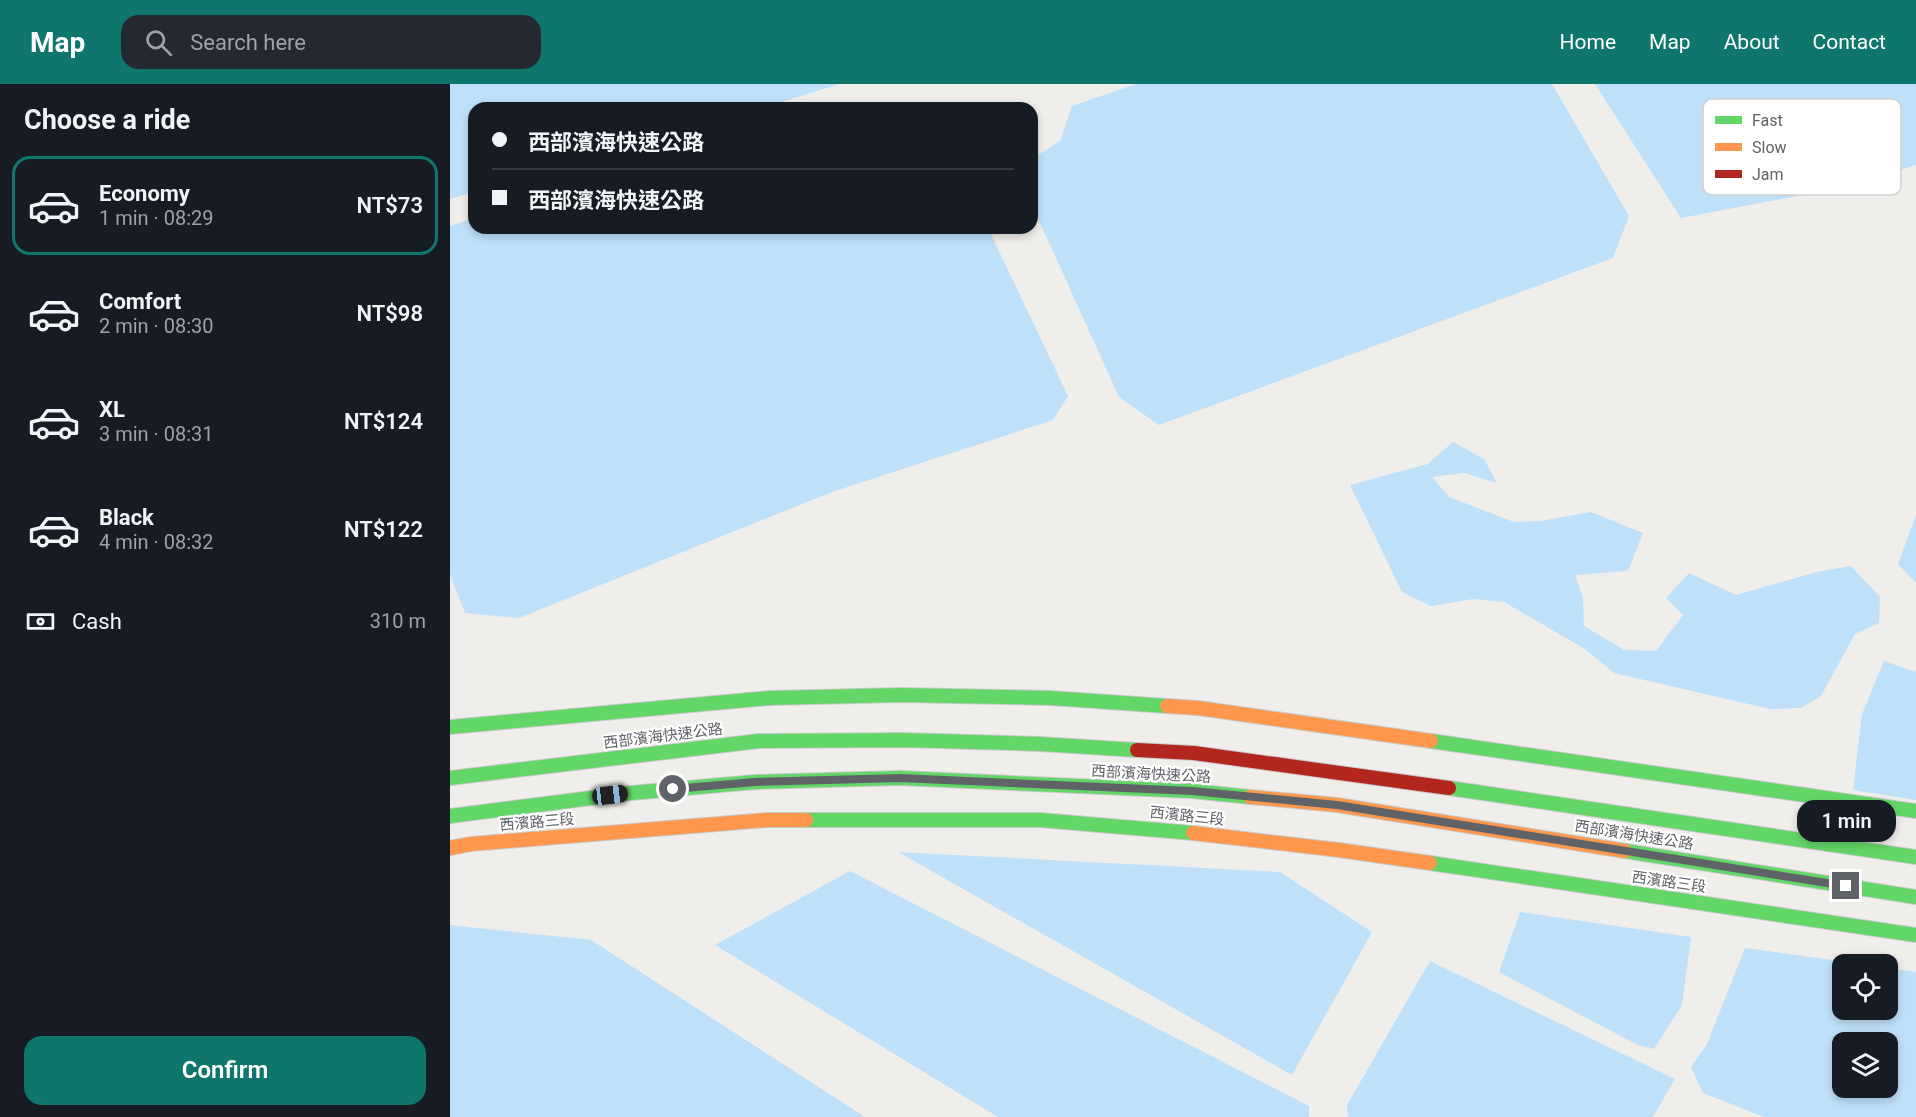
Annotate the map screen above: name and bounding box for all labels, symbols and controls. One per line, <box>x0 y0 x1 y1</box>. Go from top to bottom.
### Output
search box <box>121 15 541 69</box>
text: Map <box>30 26 85 59</box>
icon: search <box>142 26 175 59</box>
text: Search here <box>190 30 306 55</box>
text: Home <box>1560 30 1616 54</box>
text: Map <box>1649 30 1691 54</box>
text: About <box>1724 30 1780 54</box>
text: Contact <box>1813 30 1886 54</box>
legend <box>1703 99 1901 195</box>
text: Choose a ride <box>24 104 190 136</box>
text: Fast <box>1752 111 1783 130</box>
text: 西部濱海快速公路 <box>528 130 704 155</box>
text: Slow <box>1752 138 1787 157</box>
text: Jam <box>1752 165 1784 184</box>
icon: car <box>27 179 81 233</box>
text: Economy <box>99 181 190 206</box>
text: 西部濱海快速公路 <box>528 188 704 213</box>
text: NT$73 <box>357 193 423 218</box>
text: 1 min · 08:29 <box>99 206 214 230</box>
icon: car <box>27 287 81 341</box>
text: Comfort <box>99 289 181 314</box>
text: NT$98 <box>357 301 423 326</box>
text: 2 min · 08:30 <box>99 314 214 338</box>
icon: car <box>27 395 81 449</box>
text: XL <box>99 397 125 422</box>
text: NT$124 <box>344 409 423 434</box>
text: 3 min · 08:31 <box>99 422 214 446</box>
icon: car <box>27 503 81 557</box>
text: Black <box>99 505 154 530</box>
text: NT$122 <box>344 517 423 542</box>
text: 4 min · 08:32 <box>99 530 214 554</box>
icon: cash <box>24 605 57 638</box>
text: Cash <box>72 609 122 634</box>
text: 310 m <box>370 609 426 633</box>
street label: 西部濱海快速公路 <box>602 720 724 752</box>
street label: 西部濱海快速公路 <box>1091 762 1211 786</box>
route start <box>659 775 686 802</box>
car <box>591 784 629 806</box>
callout: 1 min <box>1796 799 1896 841</box>
street label: 西濱路三段 <box>1149 803 1225 829</box>
text: 1 min <box>1821 809 1872 833</box>
street label: 西濱路三段 <box>499 810 575 834</box>
street label: 西部濱海快速公路 <box>1573 817 1695 853</box>
street label: 西濱路三段 <box>1631 868 1707 896</box>
route end <box>1832 872 1859 899</box>
map controls <box>1832 954 1898 1098</box>
button: locate <box>1832 954 1898 1020</box>
button: layers <box>1832 1032 1898 1098</box>
button: Confirm <box>24 1036 426 1105</box>

